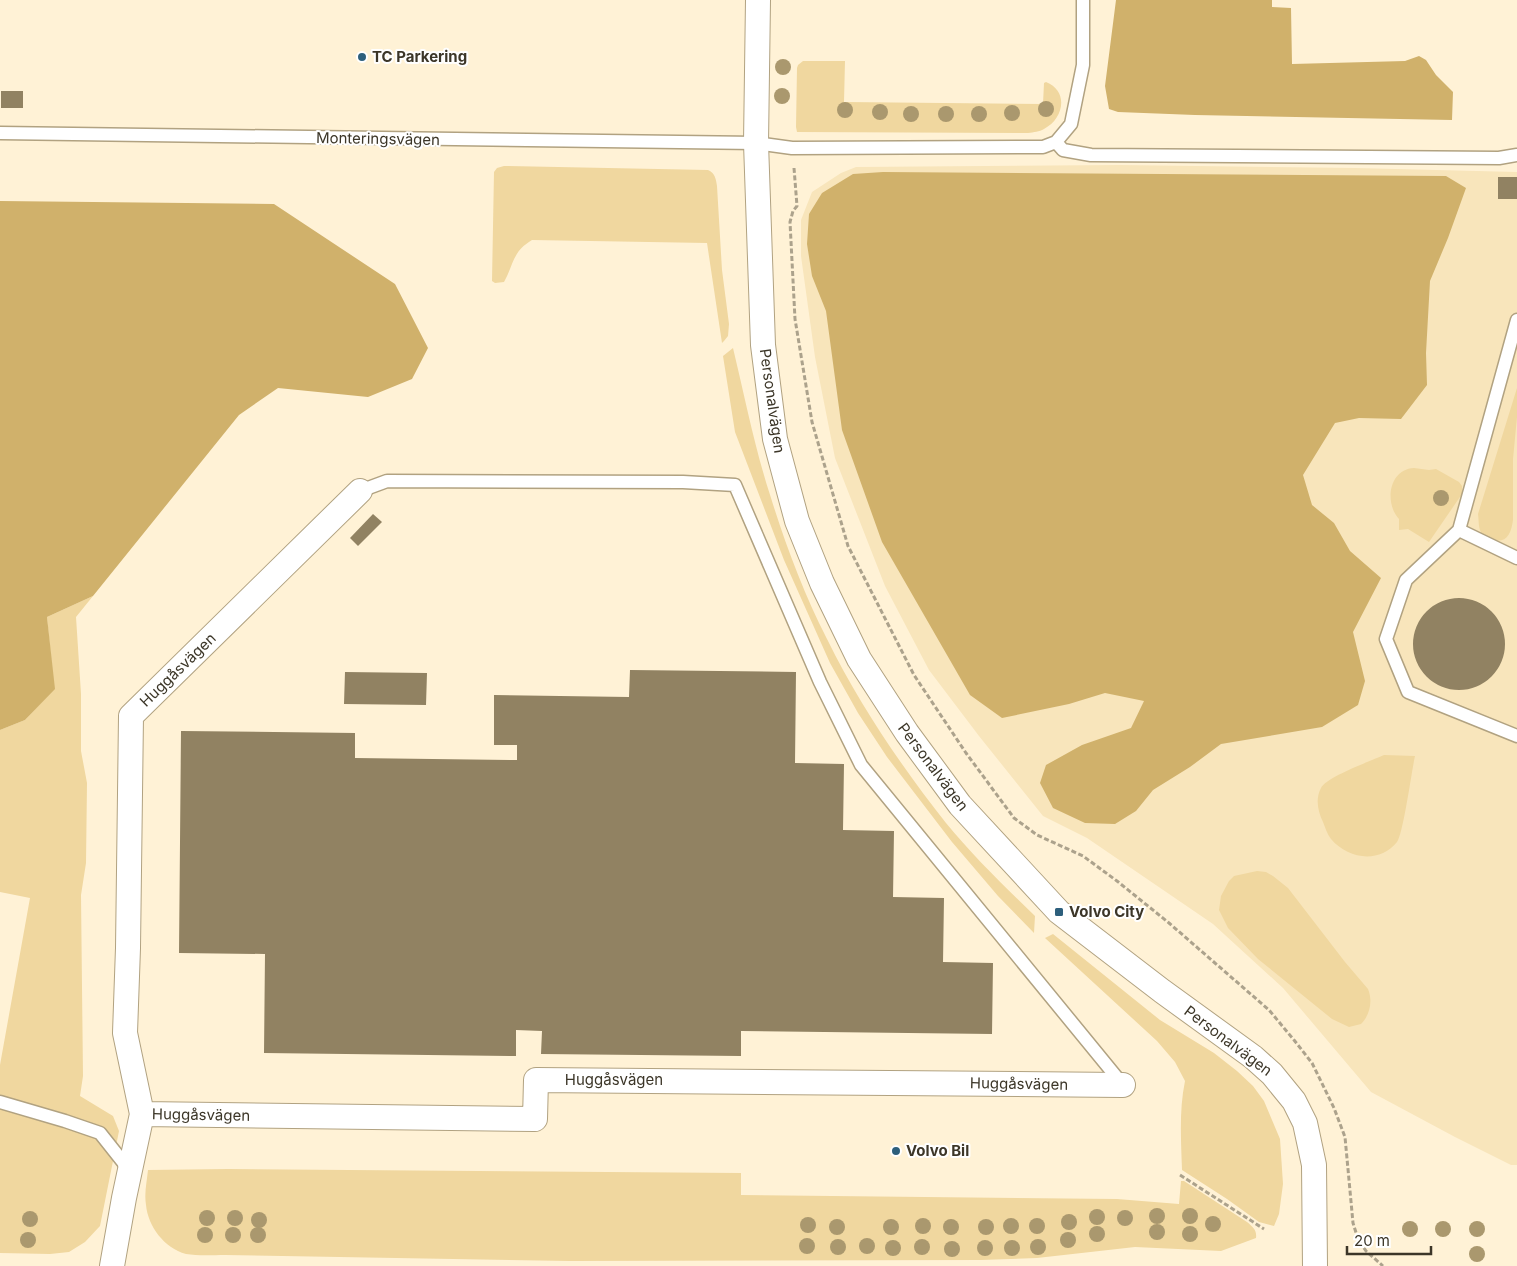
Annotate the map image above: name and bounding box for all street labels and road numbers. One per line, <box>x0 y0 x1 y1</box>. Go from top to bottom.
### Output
street label: Monteringsvägen <box>316 128 440 149</box>
street label: Personalvägen <box>756 347 789 454</box>
street label: Huggåsvägen <box>136 629 220 711</box>
street label: Personalvägen <box>894 719 973 815</box>
street label: Personalvägen <box>1180 1001 1276 1080</box>
street label: Huggåsvägen <box>565 1070 663 1089</box>
street label: Huggåsvägen <box>970 1073 1068 1094</box>
street label: Huggåsvägen <box>152 1104 250 1125</box>

